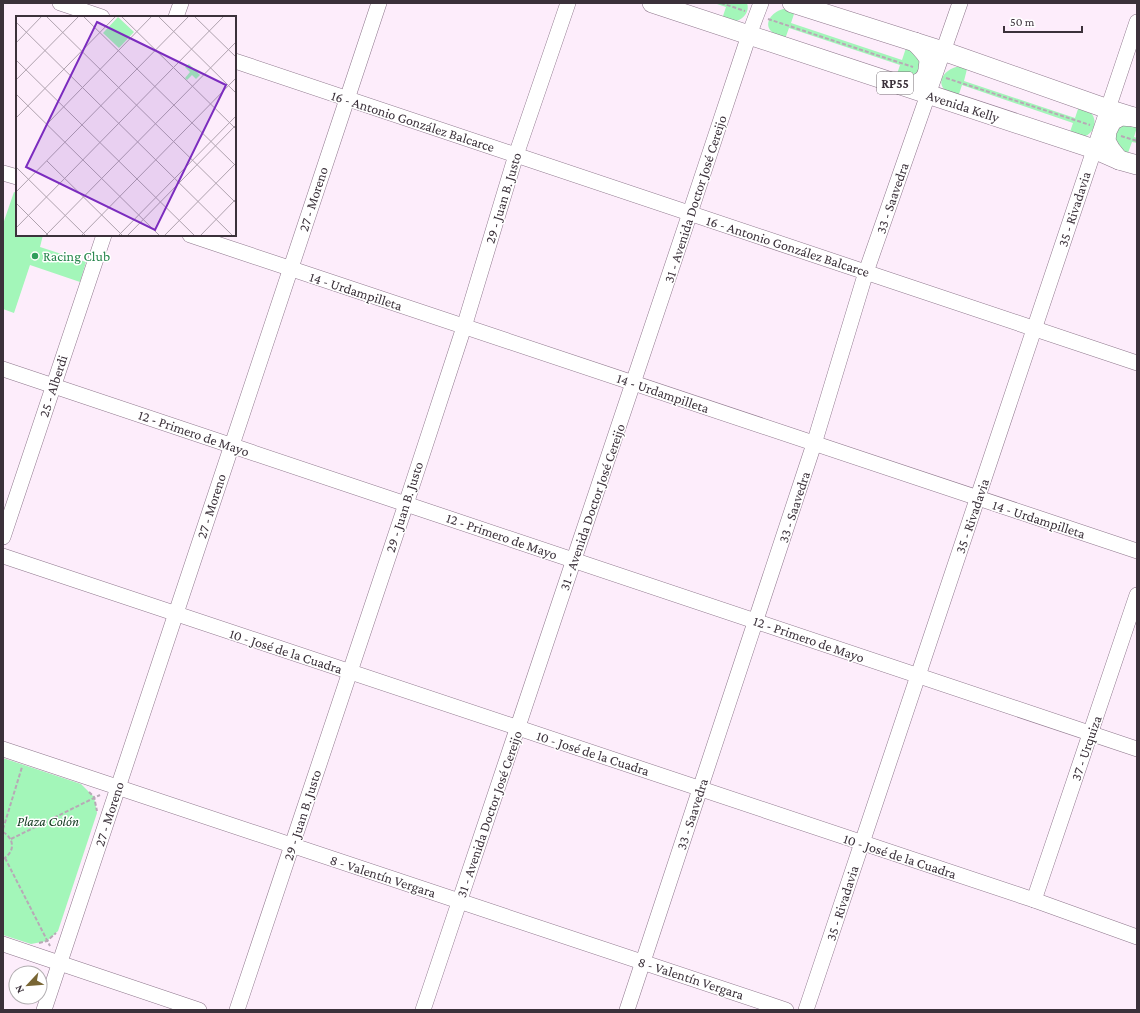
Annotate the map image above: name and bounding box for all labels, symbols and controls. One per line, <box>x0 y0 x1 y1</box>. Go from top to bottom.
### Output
scale bar <box>1004 8 1082 34</box>
text: 50 m <box>1010 15 1035 29</box>
inset map <box>16 16 236 236</box>
road number: RP55 <box>877 72 913 94</box>
street label: 16 - Antonio González Balcarce <box>329 87 497 155</box>
street label: Avenida Kelly <box>925 87 1002 125</box>
street label: 31 - Avenida Doctor José Cereijo <box>660 113 731 285</box>
street label: 29 - Juan B. Justo <box>482 150 524 245</box>
street label: 33 - Saavedra <box>872 160 912 236</box>
street label: 27 - Moreno <box>295 165 331 233</box>
street label: 35 - Rivadavia <box>1054 169 1094 249</box>
street label: 16 - Antonio González Balcarce <box>704 212 872 280</box>
place label: Racing Club <box>43 248 110 264</box>
marker: Racing Club <box>30 251 40 261</box>
street label: 14 - Urdampilleta <box>308 268 405 314</box>
street label: 25 - Alberdi <box>35 353 71 419</box>
street label: 14 - Urdampilleta <box>615 370 712 416</box>
street label: 12 - Primero de Mayo <box>136 406 252 460</box>
street label: 31 - Avenida Doctor José Cereijo <box>556 422 629 593</box>
street label: 29 - Juan B. Justo <box>382 460 426 554</box>
street label: 33 - Saavedra <box>775 469 813 545</box>
street label: 27 - Moreno <box>193 472 229 540</box>
street label: 35 - Rivadavia <box>952 476 992 556</box>
street label: 14 - Urdampilleta <box>991 496 1088 542</box>
street label: 12 - Primero de Mayo <box>444 509 560 563</box>
street label: 12 - Primero de Mayo <box>751 612 867 666</box>
street label: 10 - José de la Cuadra <box>227 625 345 677</box>
street label: 37 - Urquiza <box>1067 713 1105 783</box>
street label: 10 - José de la Cuadra <box>534 727 652 779</box>
street label: 31 - Avenida Doctor José Cereijo <box>453 729 526 900</box>
street label: 29 - Juan B. Justo <box>280 768 324 862</box>
street label: 33 - Saavedra <box>673 776 711 852</box>
street label: 27 - Moreno <box>91 780 127 848</box>
park label: Plaza Colón <box>17 813 79 829</box>
street label: 10 - José de la Cuadra <box>841 830 959 882</box>
street label: 8 - Valentín Vergara <box>328 851 438 901</box>
street label: 35 - Rivadavia <box>822 863 862 943</box>
street label: 8 - Valentín Vergara <box>636 953 746 1003</box>
north arrow <box>8 965 48 1005</box>
text: N <box>12 983 26 995</box>

